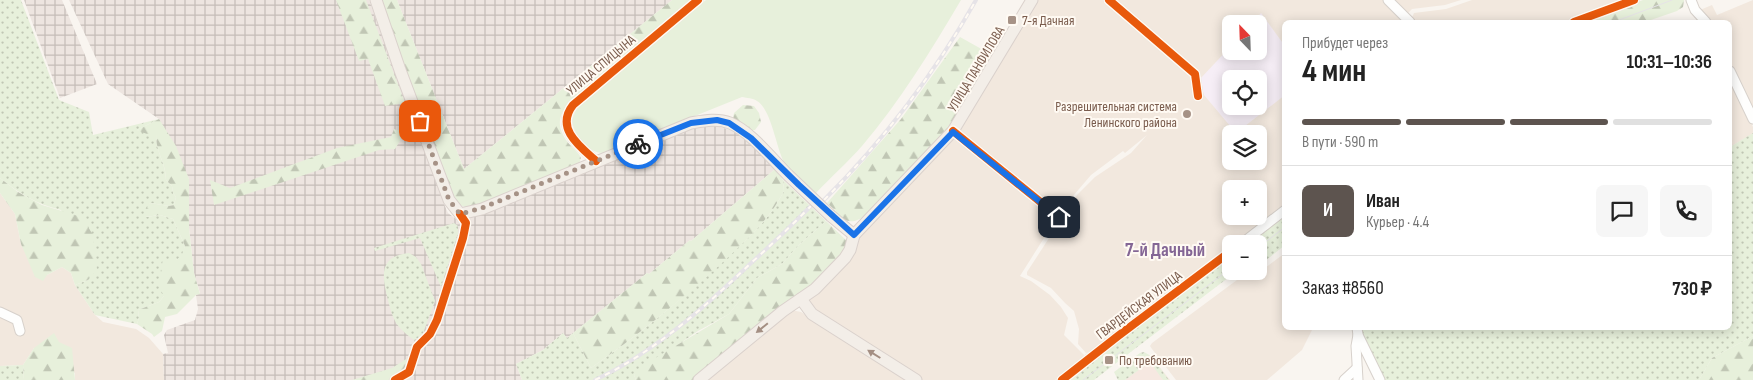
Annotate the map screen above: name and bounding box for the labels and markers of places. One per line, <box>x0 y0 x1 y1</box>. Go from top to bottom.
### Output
place label: 7-я Дачная <box>1022 12 1074 29</box>
marker: 7-я Дачная <box>1006 14 1018 26</box>
place label: Разрешительная система Ленинского района <box>1055 98 1177 131</box>
pin <box>399 100 441 142</box>
marker: Разрешительная система Ленинского района <box>1181 108 1193 120</box>
pin <box>1038 196 1080 238</box>
place label: По требованию <box>1119 352 1192 369</box>
marker: По требованию <box>1103 354 1115 366</box>

